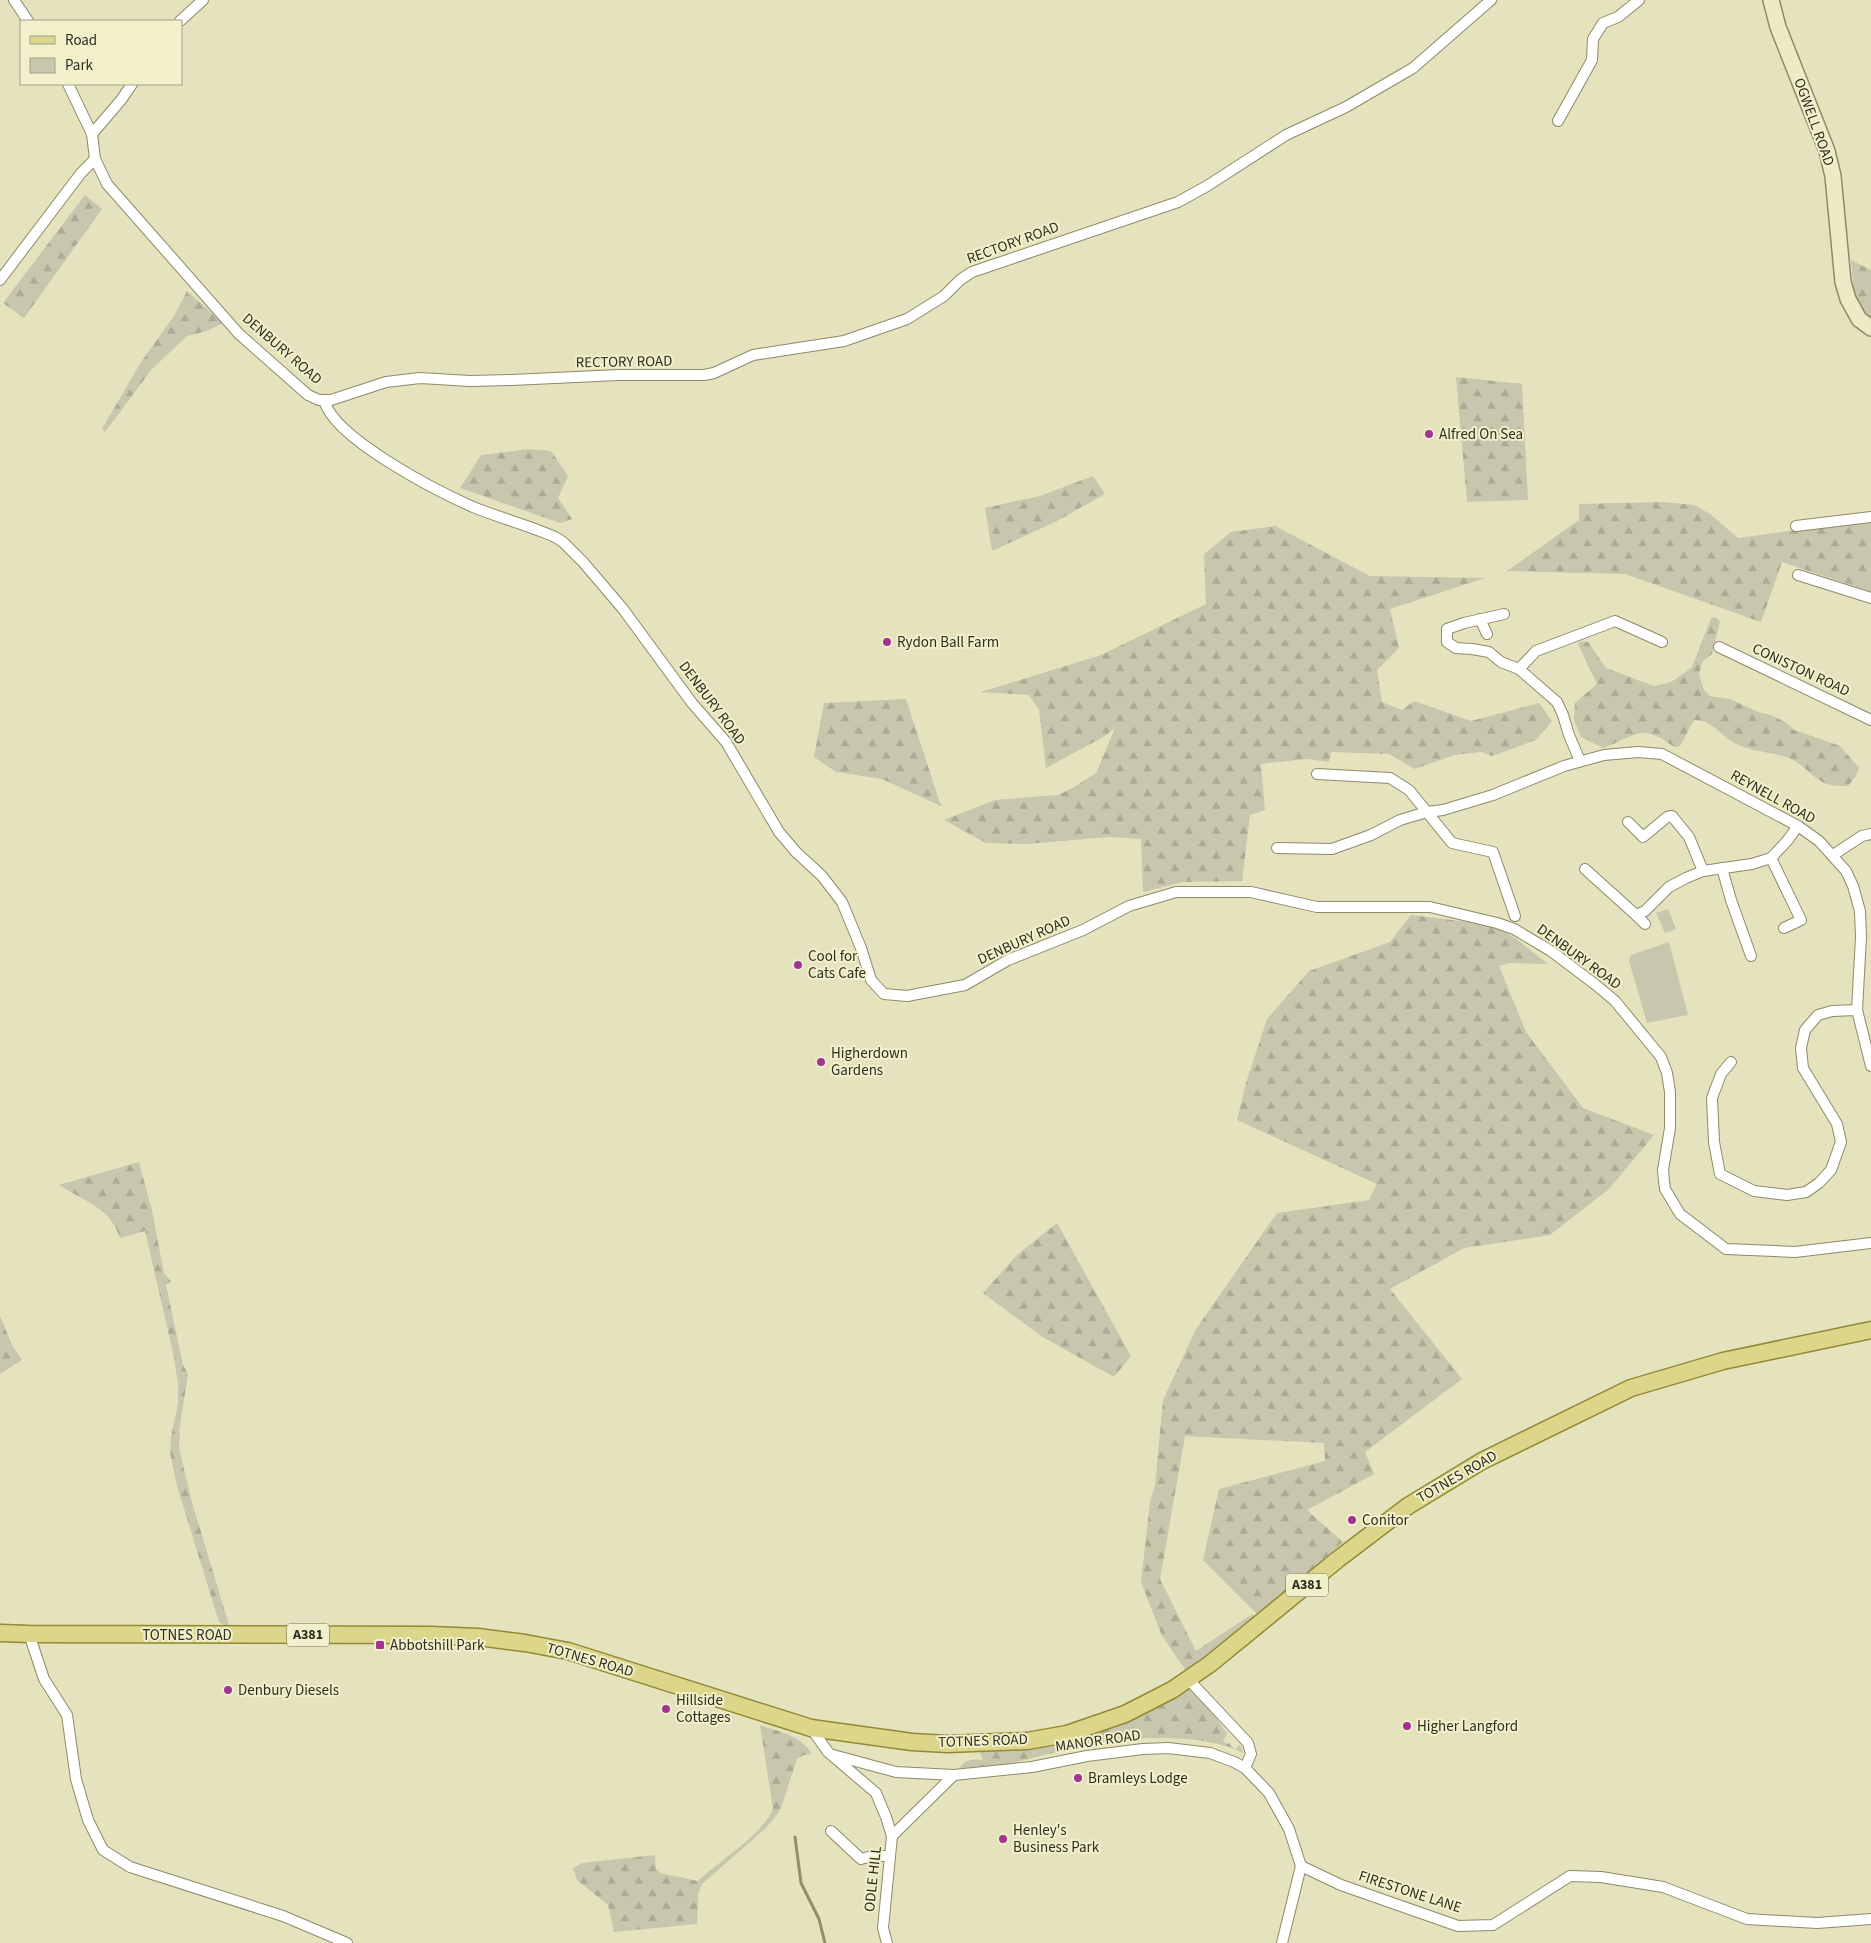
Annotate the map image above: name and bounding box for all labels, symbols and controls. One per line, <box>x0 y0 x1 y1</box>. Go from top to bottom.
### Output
legend <box>20 20 182 85</box>
text: Road <box>65 30 97 51</box>
text: Park <box>65 55 94 76</box>
street label: OGWELL ROAD <box>1788 75 1840 169</box>
street label: RECTORY ROAD <box>964 217 1062 269</box>
street label: DENBURY ROAD <box>237 308 327 390</box>
street label: RECTORY ROAD <box>575 351 673 373</box>
place label: Alfred On Sea <box>1439 424 1523 445</box>
marker: Alfred On Sea <box>1423 428 1435 440</box>
place label: Rydon Ball Farm <box>897 632 999 653</box>
marker: Rydon Ball Farm <box>881 636 893 648</box>
street label: CONISTON ROAD <box>1749 638 1853 702</box>
street label: DENBURY ROAD <box>674 657 750 749</box>
street label: REYNELL ROAD <box>1727 765 1819 829</box>
street label: DENBURY ROAD <box>974 910 1074 970</box>
street label: DENBURY ROAD <box>1532 919 1626 995</box>
place label: Cool for Cats Cafe <box>808 946 866 984</box>
marker: Cool for Cats Cafe <box>792 959 804 971</box>
place label: Higherdown Gardens <box>831 1043 908 1081</box>
marker: Higherdown Gardens <box>815 1056 827 1068</box>
street label: TOTNES ROAD <box>1413 1445 1501 1509</box>
place label: Conitor <box>1362 1510 1410 1531</box>
marker: Conitor <box>1346 1514 1358 1526</box>
road number: A381 <box>1286 1574 1328 1596</box>
road number: A381 <box>287 1624 329 1646</box>
street label: TOTNES ROAD <box>142 1625 232 1646</box>
place label: Abbotshill Park <box>390 1635 485 1656</box>
street label: TOTNES ROAD <box>544 1638 636 1682</box>
marker: Abbotshill Park <box>374 1639 386 1651</box>
place label: Denbury Diesels <box>238 1680 339 1701</box>
marker: Denbury Diesels <box>222 1684 234 1696</box>
place label: Hillside Cottages <box>676 1690 731 1728</box>
marker: Hillside Cottages <box>660 1703 672 1715</box>
place label: Higher Langford <box>1417 1716 1518 1737</box>
marker: Higher Langford <box>1401 1720 1413 1732</box>
street label: MANOR ROAD <box>1054 1725 1142 1757</box>
street label: TOTNES ROAD <box>938 1729 1028 1753</box>
place label: Bramleys Lodge <box>1088 1768 1188 1789</box>
marker: Bramleys Lodge <box>1072 1772 1084 1784</box>
place label: Henley's Business Park <box>1013 1820 1100 1858</box>
marker: Henley's Business Park <box>997 1833 1009 1845</box>
street label: ODLE HILL <box>859 1845 887 1913</box>
street label: FIRESTONE LANE <box>1356 1866 1464 1919</box>

